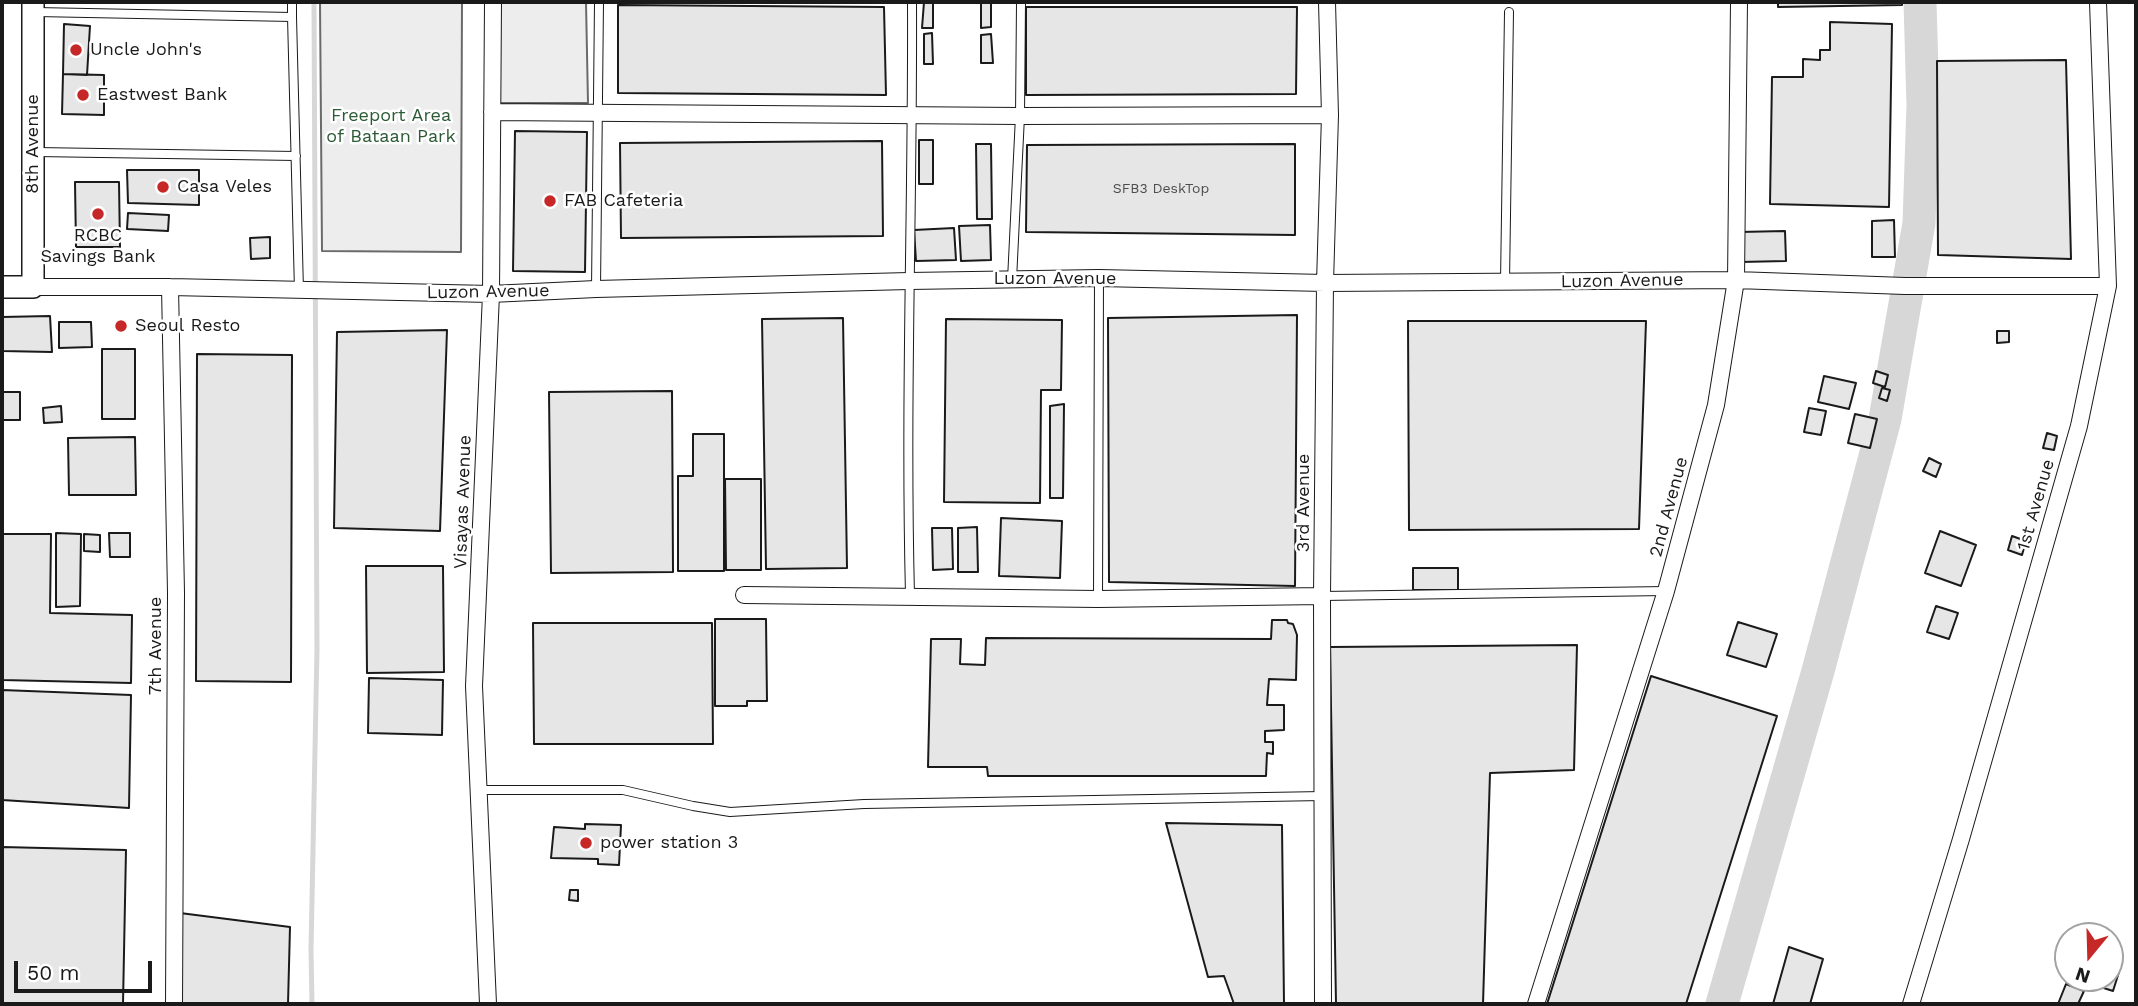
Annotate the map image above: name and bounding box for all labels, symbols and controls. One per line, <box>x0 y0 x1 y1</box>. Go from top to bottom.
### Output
place label: Uncle John's <box>90 39 202 61</box>
marker: Uncle John's <box>68 42 84 58</box>
place label: Eastwest Bank <box>97 84 227 106</box>
marker: Eastwest Bank <box>75 87 91 103</box>
street label: 8th Avenue <box>22 94 44 194</box>
park label: Freeport Area of Bataan Park <box>326 105 456 148</box>
place label: Casa Veles <box>177 176 272 198</box>
marker: Casa Veles <box>155 179 171 195</box>
house number: SFB3 DeskTop <box>1113 181 1209 197</box>
place label: FAB Cafeteria <box>564 190 683 212</box>
marker: FAB Cafeteria <box>542 193 558 209</box>
marker: RCBC Savings Bank <box>90 206 106 222</box>
place label: RCBC Savings Bank <box>40 225 156 268</box>
street label: Luzon Avenue <box>994 268 1116 290</box>
street label: Luzon Avenue <box>1560 269 1684 293</box>
street label: Luzon Avenue <box>426 280 550 304</box>
place label: Seoul Resto <box>135 315 240 337</box>
marker: Seoul Resto <box>113 318 129 334</box>
street label: Visayas Avenue <box>450 435 476 569</box>
street label: 3rd Avenue <box>1293 454 1315 552</box>
street label: 2nd Avenue <box>1645 455 1693 559</box>
street label: 1st Avenue <box>2013 457 2059 553</box>
street label: 7th Avenue <box>145 597 167 695</box>
place label: power station 3 <box>600 832 738 854</box>
marker: power station 3 <box>578 835 594 851</box>
north arrow <box>2054 922 2124 992</box>
scale bar <box>18 946 156 990</box>
text: 50 m <box>27 960 79 985</box>
text: N <box>2072 962 2093 989</box>

